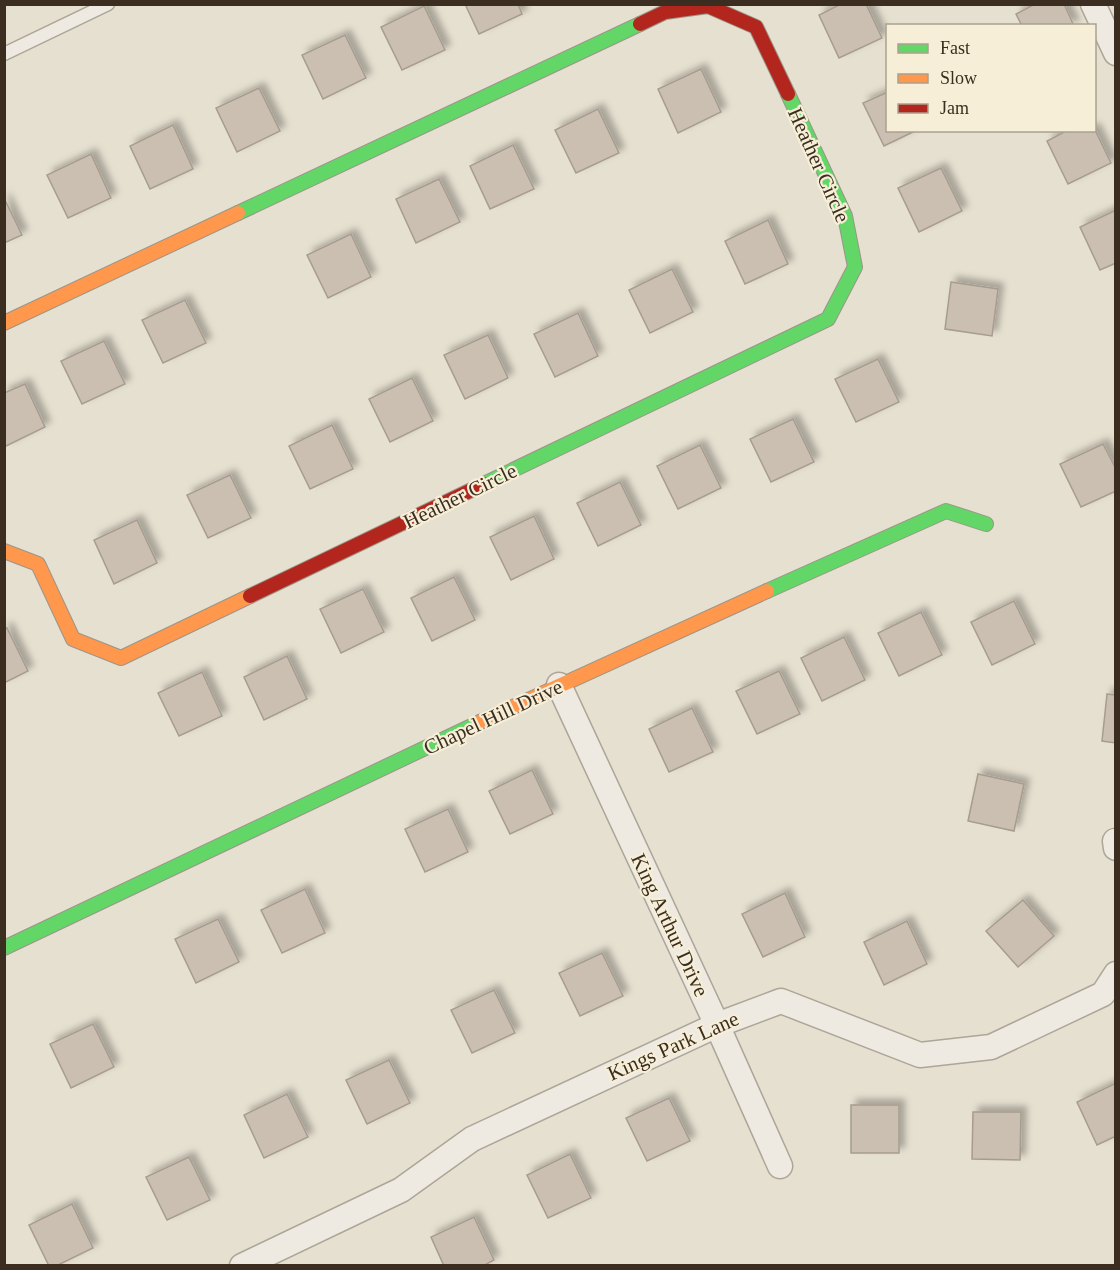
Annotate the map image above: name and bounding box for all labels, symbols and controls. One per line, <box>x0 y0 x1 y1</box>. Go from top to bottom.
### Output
legend <box>886 24 1096 132</box>
text: Fast <box>940 38 970 58</box>
text: Slow <box>940 68 977 88</box>
text: Jam <box>940 98 969 118</box>
street label: Heather Circle <box>783 104 855 226</box>
street label: Heather Circle <box>399 458 521 534</box>
street label: Chapel Hill Drive <box>420 674 566 760</box>
street label: King Arthur Drive <box>626 850 714 1000</box>
street label: Kings Park Lane <box>604 1006 742 1086</box>

